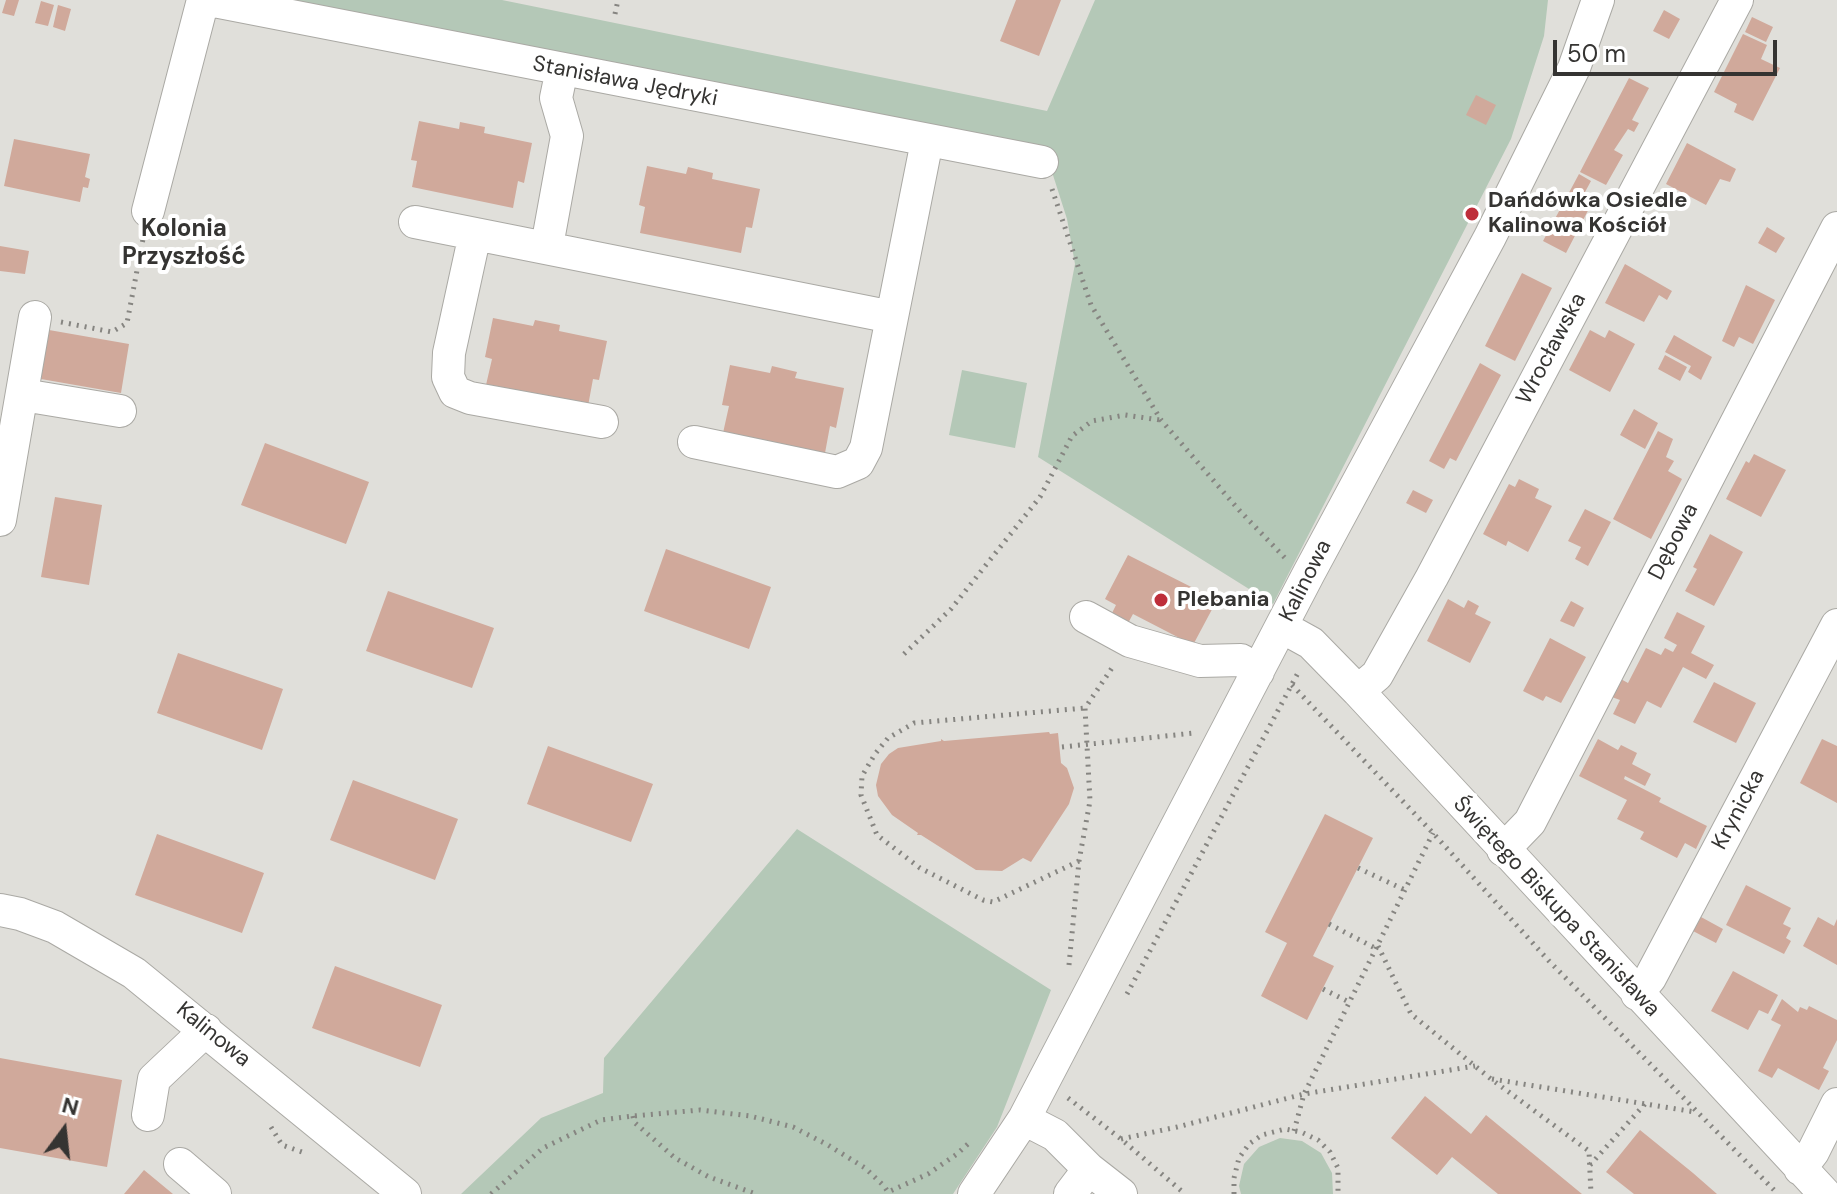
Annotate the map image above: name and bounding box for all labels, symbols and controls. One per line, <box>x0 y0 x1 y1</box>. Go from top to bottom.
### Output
scale bar <box>1557 24 1781 74</box>
text: 50 m <box>1567 38 1626 69</box>
street label: Stanisława Jędryki <box>530 51 720 113</box>
place label: Dańdówka Osiedle Kalinowa Kościół <box>1488 188 1688 240</box>
marker: Dańdówka Osiedle Kalinowa Kościół <box>1463 205 1481 223</box>
district label: Kolonia Przyszłość <box>122 216 246 272</box>
street label: Wrocławska <box>1512 289 1592 409</box>
street label: Dębowa <box>1644 499 1704 585</box>
street label: Kalinowa <box>1274 536 1338 626</box>
place label: Plebania <box>1177 587 1269 613</box>
marker: Plebania <box>1152 591 1170 609</box>
street label: Krynicka <box>1707 766 1771 854</box>
street label: Świętego Biskupa Stanisława <box>1447 791 1665 1023</box>
street label: Kalinowa <box>170 997 256 1073</box>
north arrow <box>24 1090 104 1170</box>
text: N <box>59 1090 82 1122</box>

